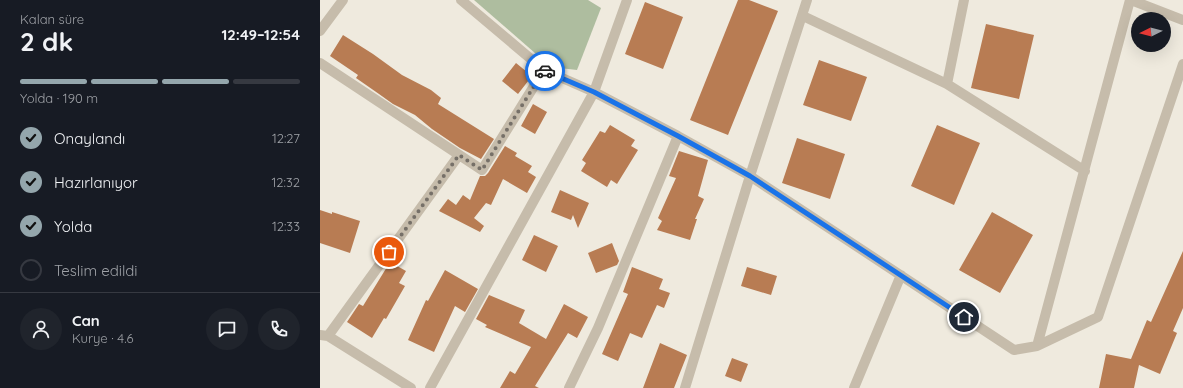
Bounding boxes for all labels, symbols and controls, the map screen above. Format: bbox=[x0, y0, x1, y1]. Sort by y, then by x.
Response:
text: Kalan süre bbox=[20, 11, 84, 27]
north arrow bbox=[1131, 12, 1171, 52]
map controls bbox=[1131, 12, 1171, 52]
text: 2 dk bbox=[20, 25, 73, 58]
text: 12:49–12:54 bbox=[221, 25, 300, 44]
courier bbox=[525, 51, 565, 91]
icon: car bbox=[534, 60, 556, 82]
text: Yolda · 190 m bbox=[20, 90, 98, 106]
icon: check bbox=[20, 127, 42, 149]
text: Onaylandı bbox=[54, 129, 125, 148]
text: 12:27 bbox=[272, 130, 300, 146]
icon: check bbox=[20, 171, 42, 193]
text: Hazırlanıyor bbox=[54, 173, 138, 192]
text: 12:32 bbox=[272, 174, 300, 190]
icon: check bbox=[20, 215, 42, 237]
text: Yolda bbox=[54, 217, 92, 236]
text: 12:33 bbox=[272, 218, 300, 234]
pin bbox=[372, 235, 406, 269]
icon: bag bbox=[378, 241, 400, 263]
text: Teslim edildi bbox=[54, 261, 138, 280]
pin bbox=[947, 300, 981, 334]
icon: home bbox=[953, 306, 975, 328]
button: person bbox=[20, 308, 62, 350]
button: chat bbox=[206, 308, 248, 350]
button: phone bbox=[258, 308, 300, 350]
text: Can bbox=[72, 311, 100, 330]
text: Kurye · 4.6 bbox=[72, 330, 134, 346]

